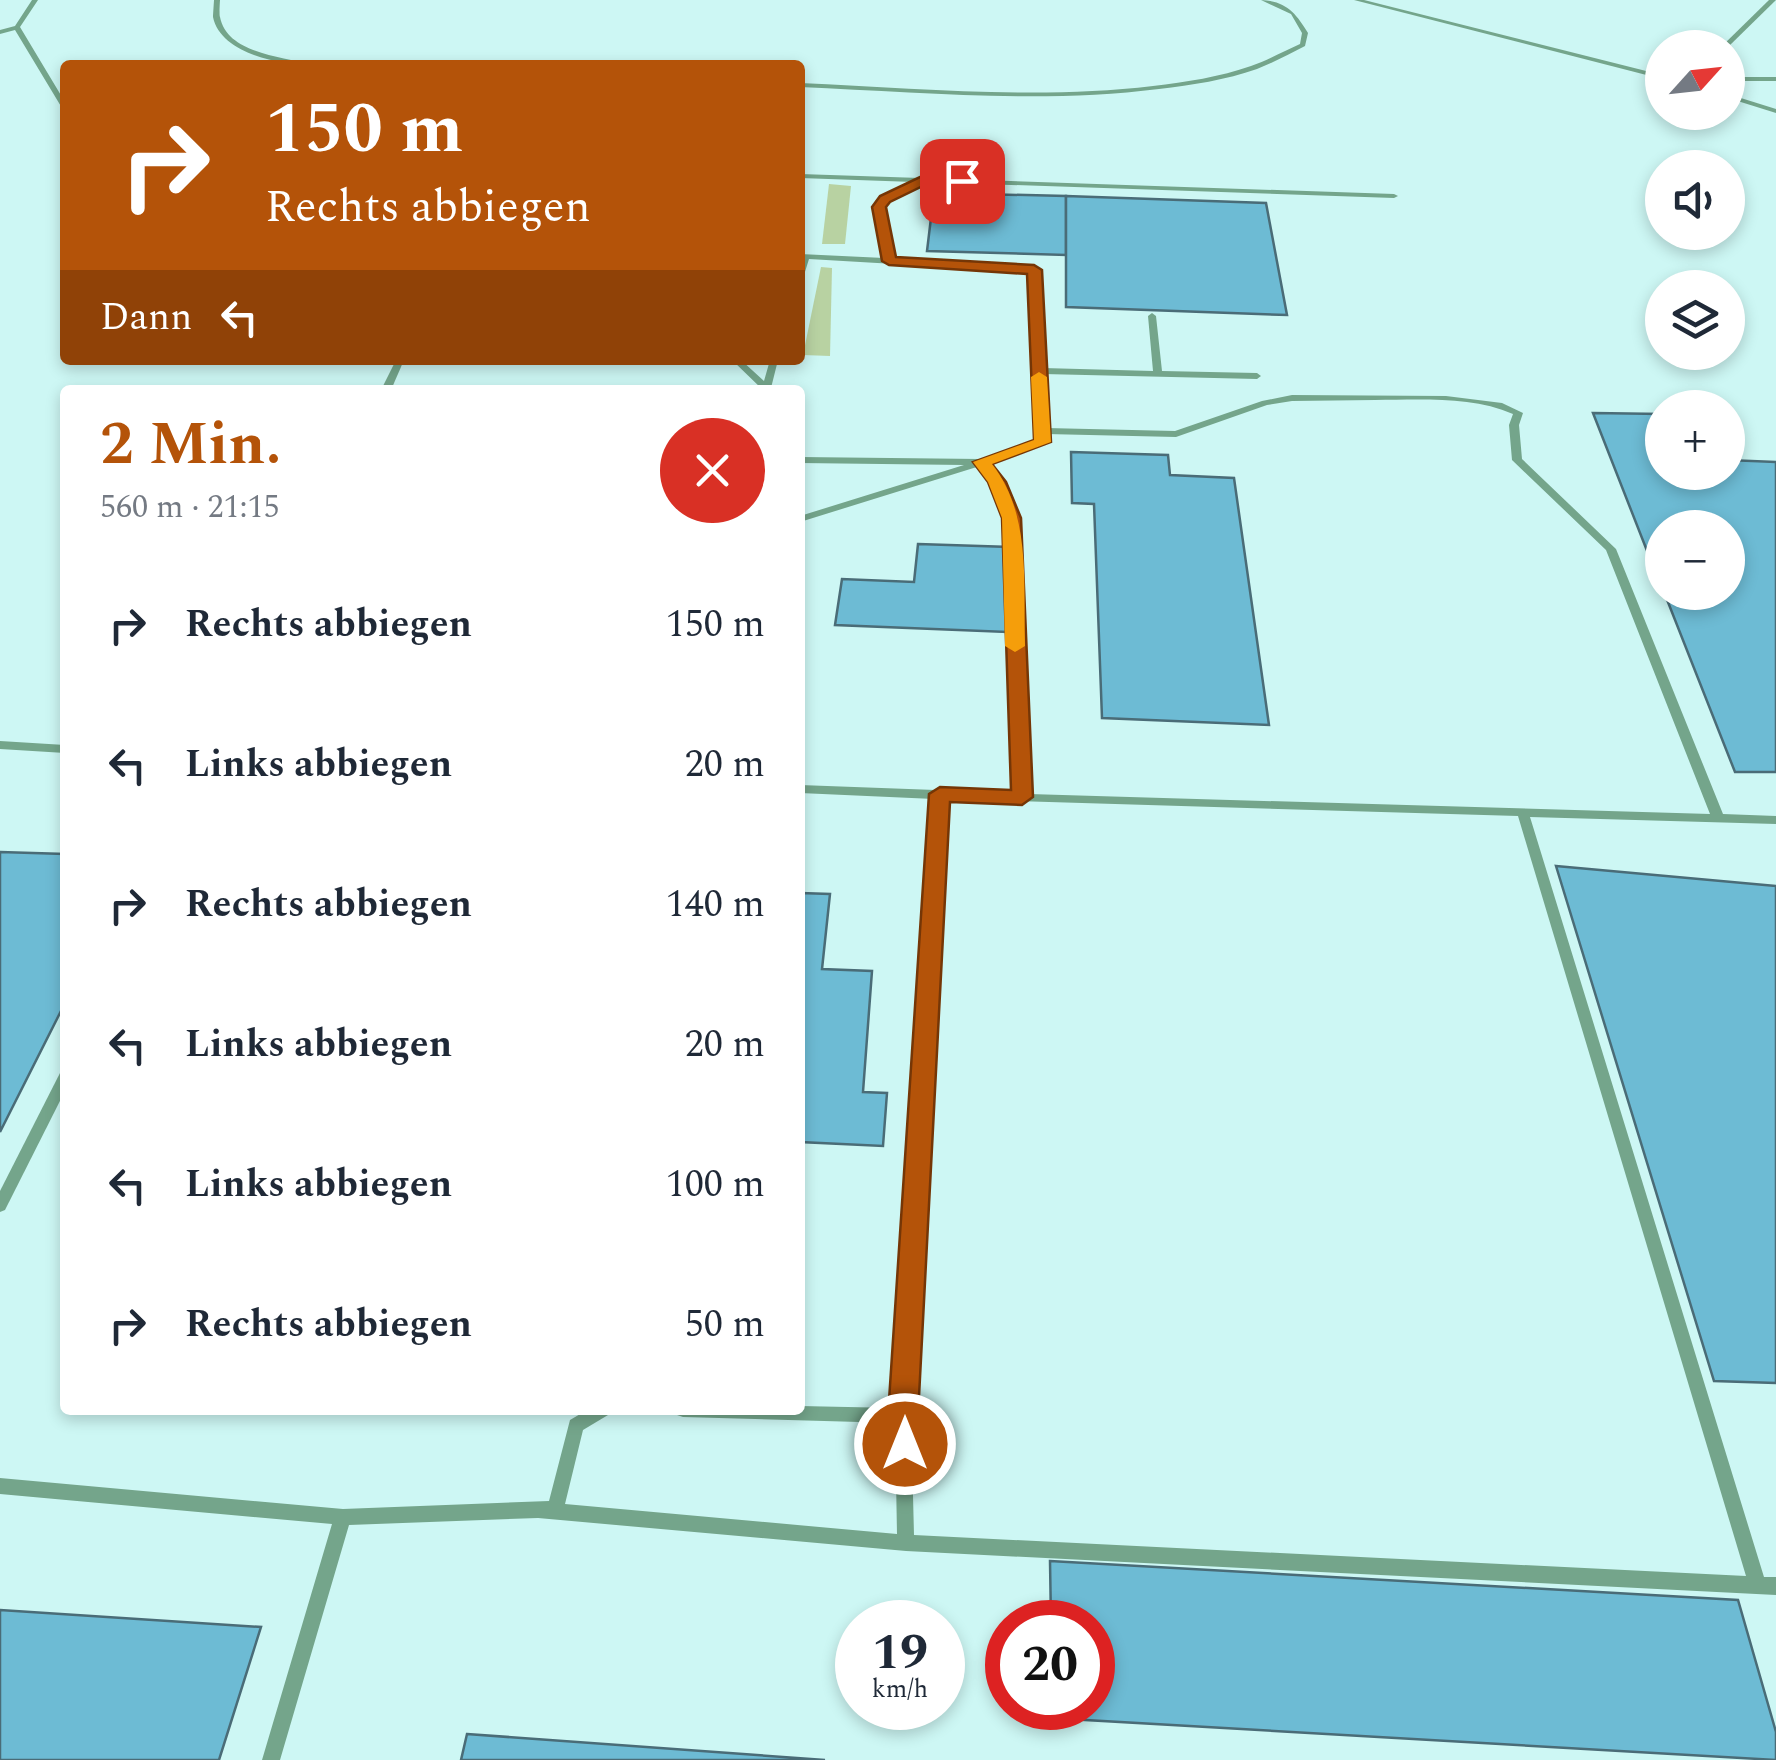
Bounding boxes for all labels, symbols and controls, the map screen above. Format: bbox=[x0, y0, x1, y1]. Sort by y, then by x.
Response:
north arrow bbox=[1645, 30, 1745, 130]
map controls bbox=[1645, 30, 1745, 610]
text: 150 m bbox=[265, 77, 463, 183]
icon: right bbox=[100, 100, 230, 230]
pin bbox=[920, 139, 1005, 224]
button: sound bbox=[1645, 150, 1745, 250]
icon: arrive bbox=[935, 154, 990, 209]
text: Rechts abbiegen bbox=[265, 173, 591, 242]
button: layers bbox=[1645, 270, 1745, 370]
text: Dann bbox=[100, 289, 192, 347]
icon: left bbox=[212, 290, 267, 345]
button: + bbox=[1645, 390, 1745, 490]
text: 2 Min. bbox=[100, 399, 282, 491]
button: close bbox=[660, 418, 765, 523]
text: 560 m · 21:15 bbox=[100, 483, 280, 532]
button: − bbox=[1645, 510, 1745, 610]
text: Rechts abbiegen bbox=[185, 596, 472, 654]
text: 150 m bbox=[666, 596, 765, 654]
icon: right bbox=[100, 598, 155, 653]
text: Links abbiegen bbox=[185, 736, 452, 794]
text: 20 m bbox=[685, 736, 765, 794]
icon: left bbox=[100, 738, 155, 793]
text: Rechts abbiegen bbox=[185, 876, 472, 934]
text: 140 m bbox=[666, 876, 765, 934]
icon: right bbox=[100, 878, 155, 933]
text: Links abbiegen bbox=[185, 1016, 452, 1074]
text: 20 m bbox=[685, 1016, 765, 1074]
icon: left bbox=[100, 1018, 155, 1073]
text: Links abbiegen bbox=[185, 1156, 452, 1214]
text: 100 m bbox=[666, 1156, 765, 1214]
icon: left bbox=[100, 1158, 155, 1213]
text: Rechts abbiegen bbox=[185, 1296, 472, 1354]
text: 50 m bbox=[685, 1296, 765, 1354]
icon: right bbox=[100, 1298, 155, 1353]
position arrow bbox=[853, 1392, 957, 1496]
speed limit sign: 20 bbox=[985, 1600, 1115, 1730]
text: 19 bbox=[872, 1615, 928, 1691]
text: km/h bbox=[872, 1671, 928, 1709]

